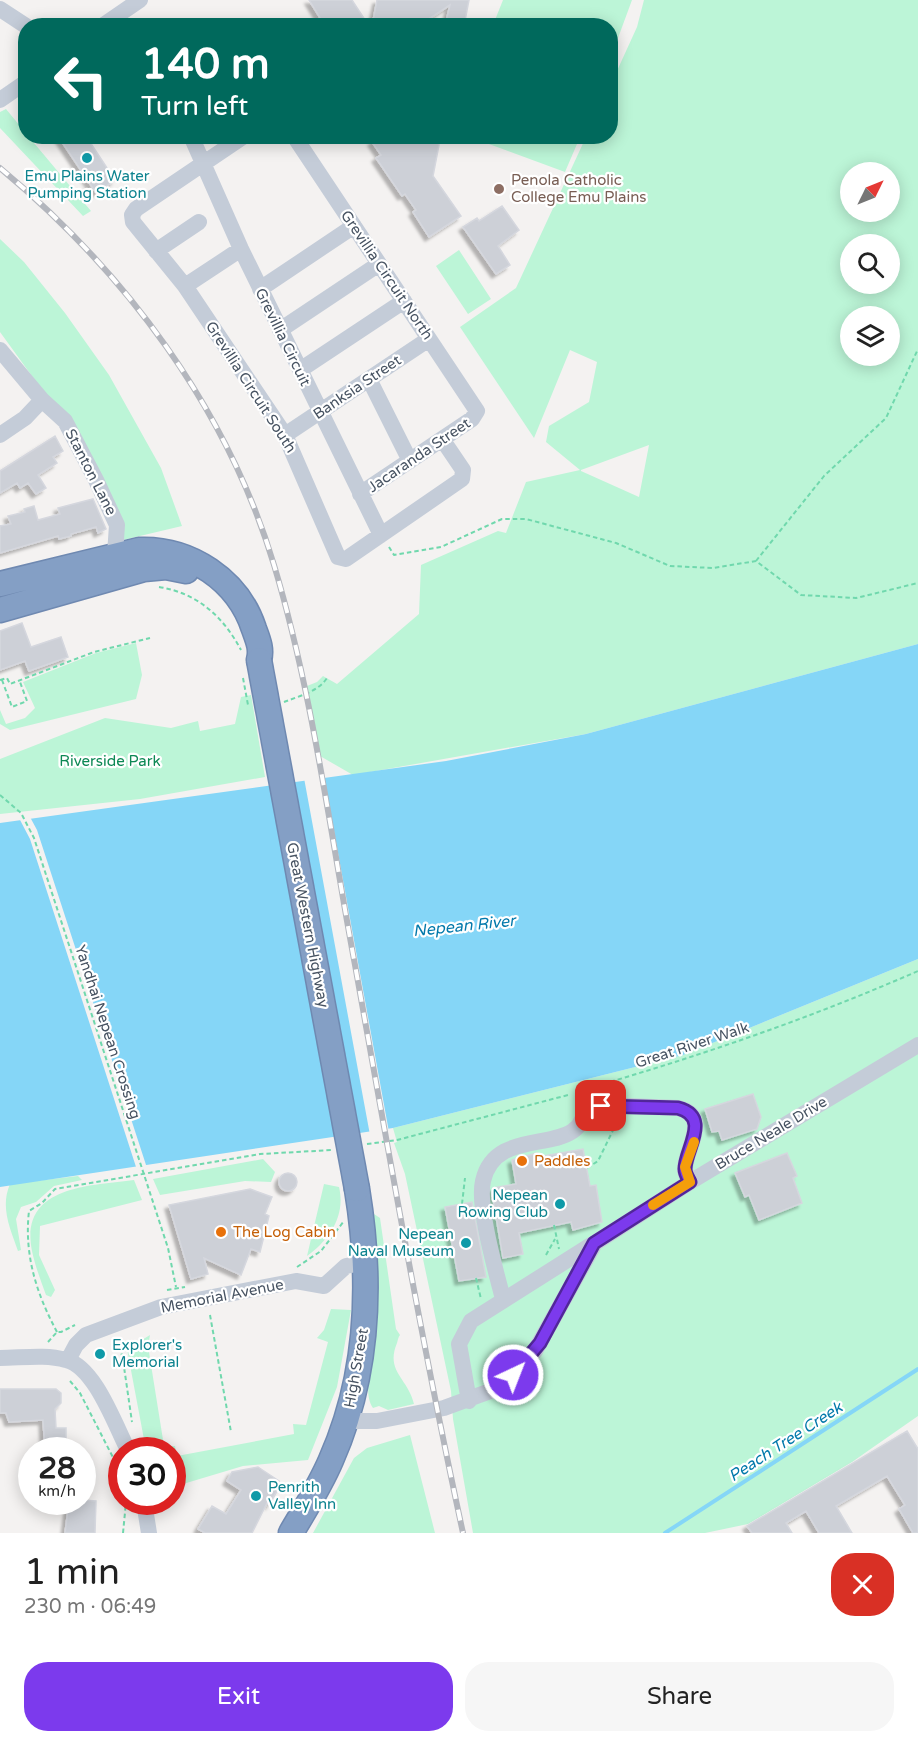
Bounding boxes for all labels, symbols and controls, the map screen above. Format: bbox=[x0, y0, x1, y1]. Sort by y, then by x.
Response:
text: 140 m bbox=[141, 39, 270, 90]
icon: left bbox=[42, 42, 120, 120]
text: Turn left bbox=[141, 90, 248, 123]
marker: Emu Plains Water Pumping Station bbox=[80, 151, 94, 165]
north arrow bbox=[840, 162, 900, 222]
map controls bbox=[840, 162, 900, 366]
place label: Emu Plains Water Pumping Station bbox=[24, 167, 150, 202]
place label: Penola Catholic College Emu Plains bbox=[511, 171, 647, 206]
marker: Penola Catholic College Emu Plains bbox=[492, 182, 506, 196]
street label: Grevillia Circuit North bbox=[337, 207, 437, 343]
button: search bbox=[840, 234, 900, 294]
street label: Grevillia Circuit bbox=[252, 285, 315, 389]
button: layers bbox=[840, 306, 900, 366]
street label: Grevillia Circuit South bbox=[202, 318, 300, 456]
street label: Banksia Street bbox=[310, 351, 405, 423]
street label: Jacaranda Street bbox=[364, 414, 474, 496]
street label: Stanton Lane bbox=[62, 426, 120, 518]
park label: Riverside Park bbox=[59, 752, 161, 770]
street label: Great Western Highway bbox=[283, 841, 333, 1009]
water label: Nepean River bbox=[412, 910, 518, 941]
street label: Yandhai Nepean Crossing bbox=[71, 943, 145, 1121]
street label: Great River Walk bbox=[633, 1018, 751, 1072]
pin bbox=[575, 1080, 626, 1131]
icon: arrive bbox=[584, 1089, 617, 1122]
street label: Bruce Neale Drive bbox=[712, 1092, 830, 1174]
place label: Paddles bbox=[534, 1152, 590, 1170]
marker: Paddles bbox=[515, 1154, 529, 1168]
place label: Nepean Rowing Club bbox=[457, 1186, 548, 1221]
marker: Nepean Rowing Club bbox=[553, 1197, 567, 1211]
place label: The Log Cabin bbox=[233, 1223, 336, 1241]
marker: The Log Cabin bbox=[214, 1225, 228, 1239]
place label: Nepean Naval Museum bbox=[348, 1225, 454, 1260]
marker: Nepean Naval Museum bbox=[459, 1236, 473, 1250]
street label: Memorial Avenue bbox=[159, 1275, 285, 1317]
street label: High Street bbox=[340, 1327, 372, 1409]
place label: Explorer's Memorial bbox=[112, 1336, 182, 1371]
position arrow bbox=[481, 1343, 545, 1407]
marker: Explorer's Memorial bbox=[93, 1347, 107, 1361]
water label: Peach Tree Creek bbox=[725, 1397, 847, 1486]
speed limit sign: 30 bbox=[108, 1437, 186, 1515]
text: 28 bbox=[38, 1450, 76, 1487]
place label: Penrith Valley Inn bbox=[268, 1478, 336, 1513]
text: km/h bbox=[38, 1482, 76, 1500]
marker: Penrith Valley Inn bbox=[249, 1489, 263, 1503]
text: 1 min bbox=[24, 1551, 120, 1594]
button: close bbox=[831, 1553, 894, 1616]
text: 230 m · 06:49 bbox=[24, 1595, 156, 1619]
button: Exit bbox=[24, 1662, 453, 1731]
button: Share bbox=[465, 1662, 894, 1731]

